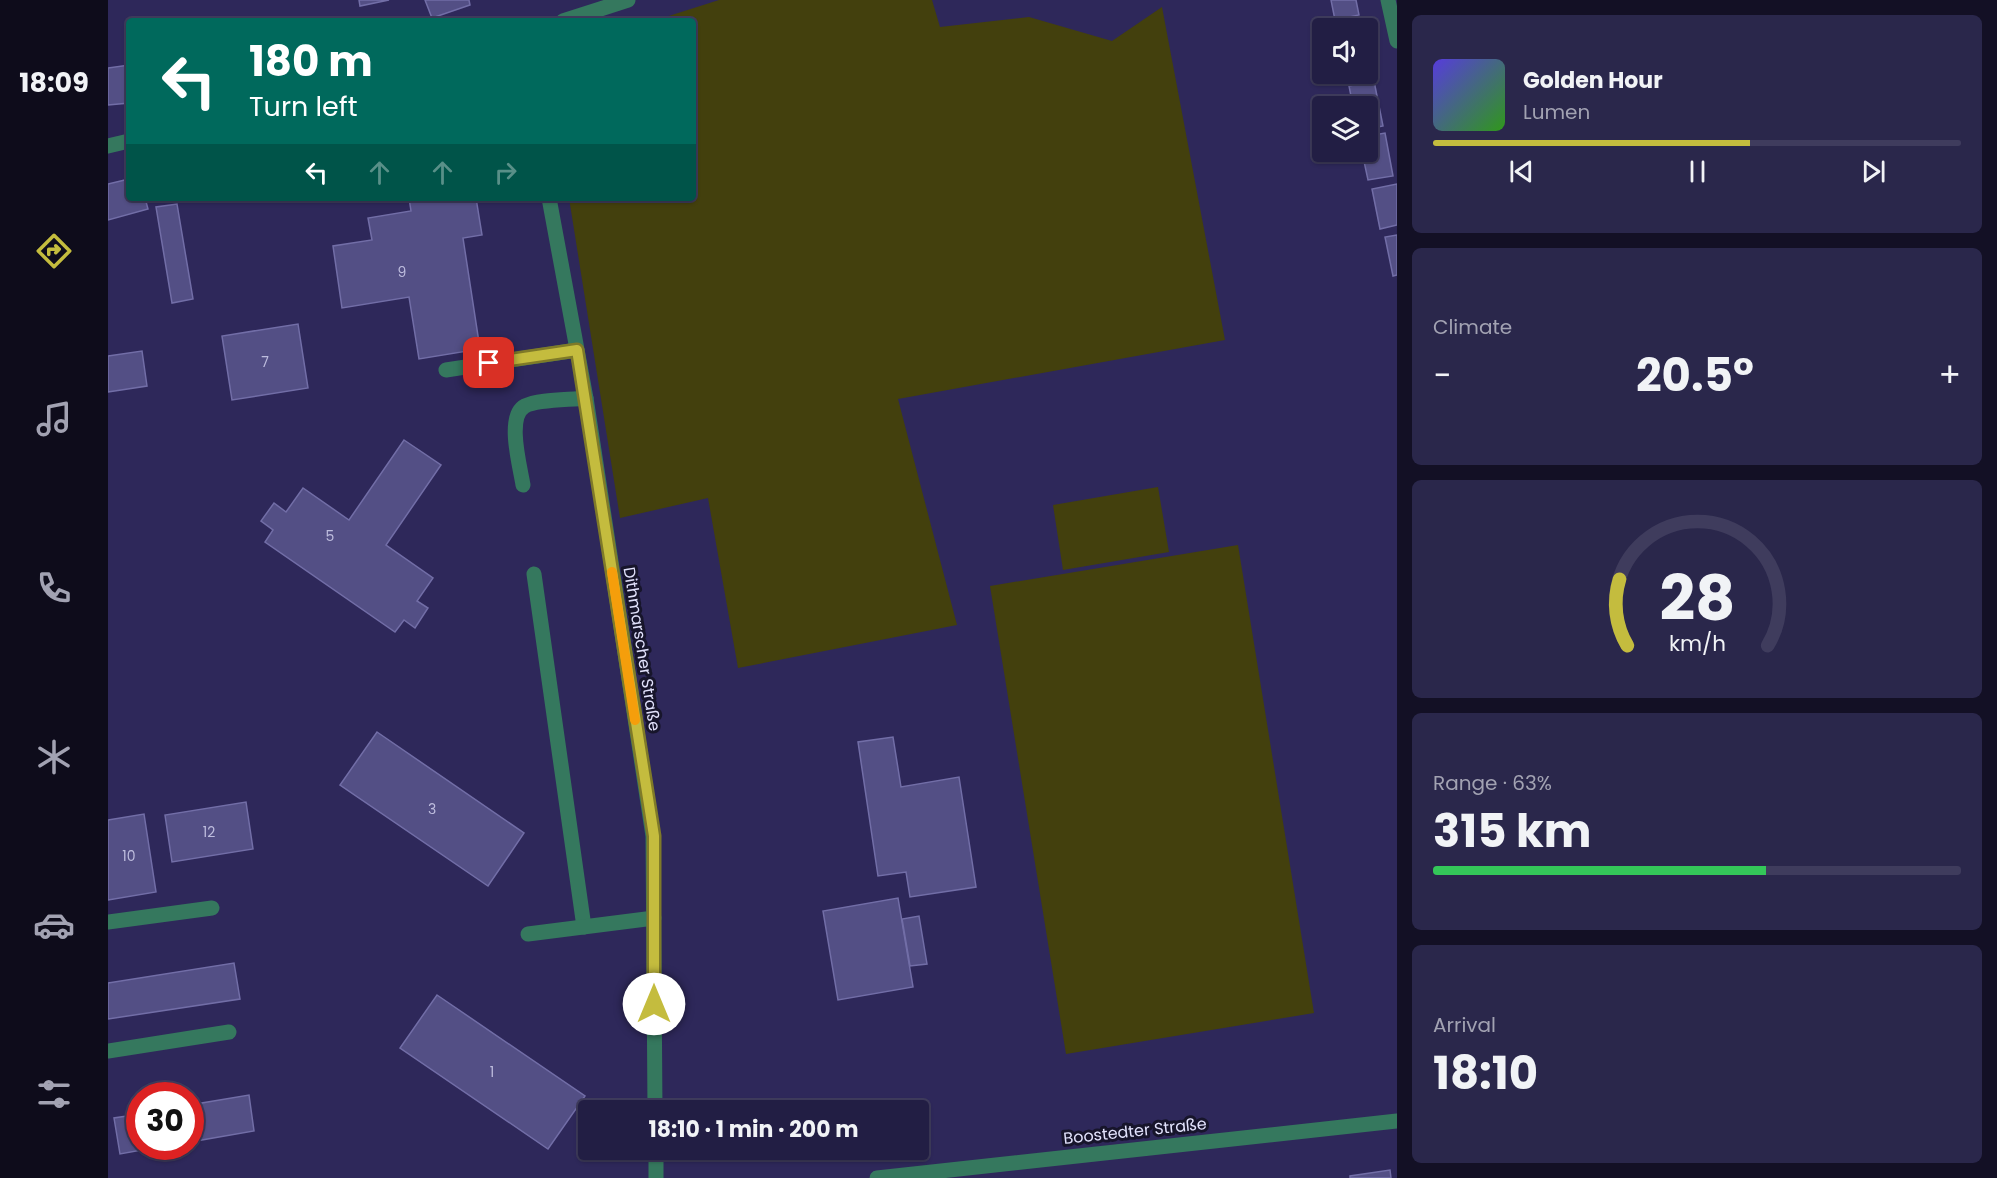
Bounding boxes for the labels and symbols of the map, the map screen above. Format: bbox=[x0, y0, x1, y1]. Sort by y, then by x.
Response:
house number: 9 bbox=[398, 262, 406, 282]
pin bbox=[463, 337, 514, 388]
house number: 7 bbox=[261, 352, 269, 372]
house number: 5 bbox=[326, 526, 334, 546]
street label: Dithmarscher Straße bbox=[618, 565, 666, 733]
house number: 3 bbox=[428, 799, 436, 819]
house number: 12 bbox=[203, 822, 215, 842]
house number: 10 bbox=[122, 846, 136, 866]
position arrow bbox=[622, 972, 686, 1036]
house number: 1 bbox=[490, 1062, 494, 1082]
speed limit sign: 30 bbox=[126, 1082, 204, 1160]
street label: Boostedter Straße bbox=[1062, 1112, 1208, 1150]

